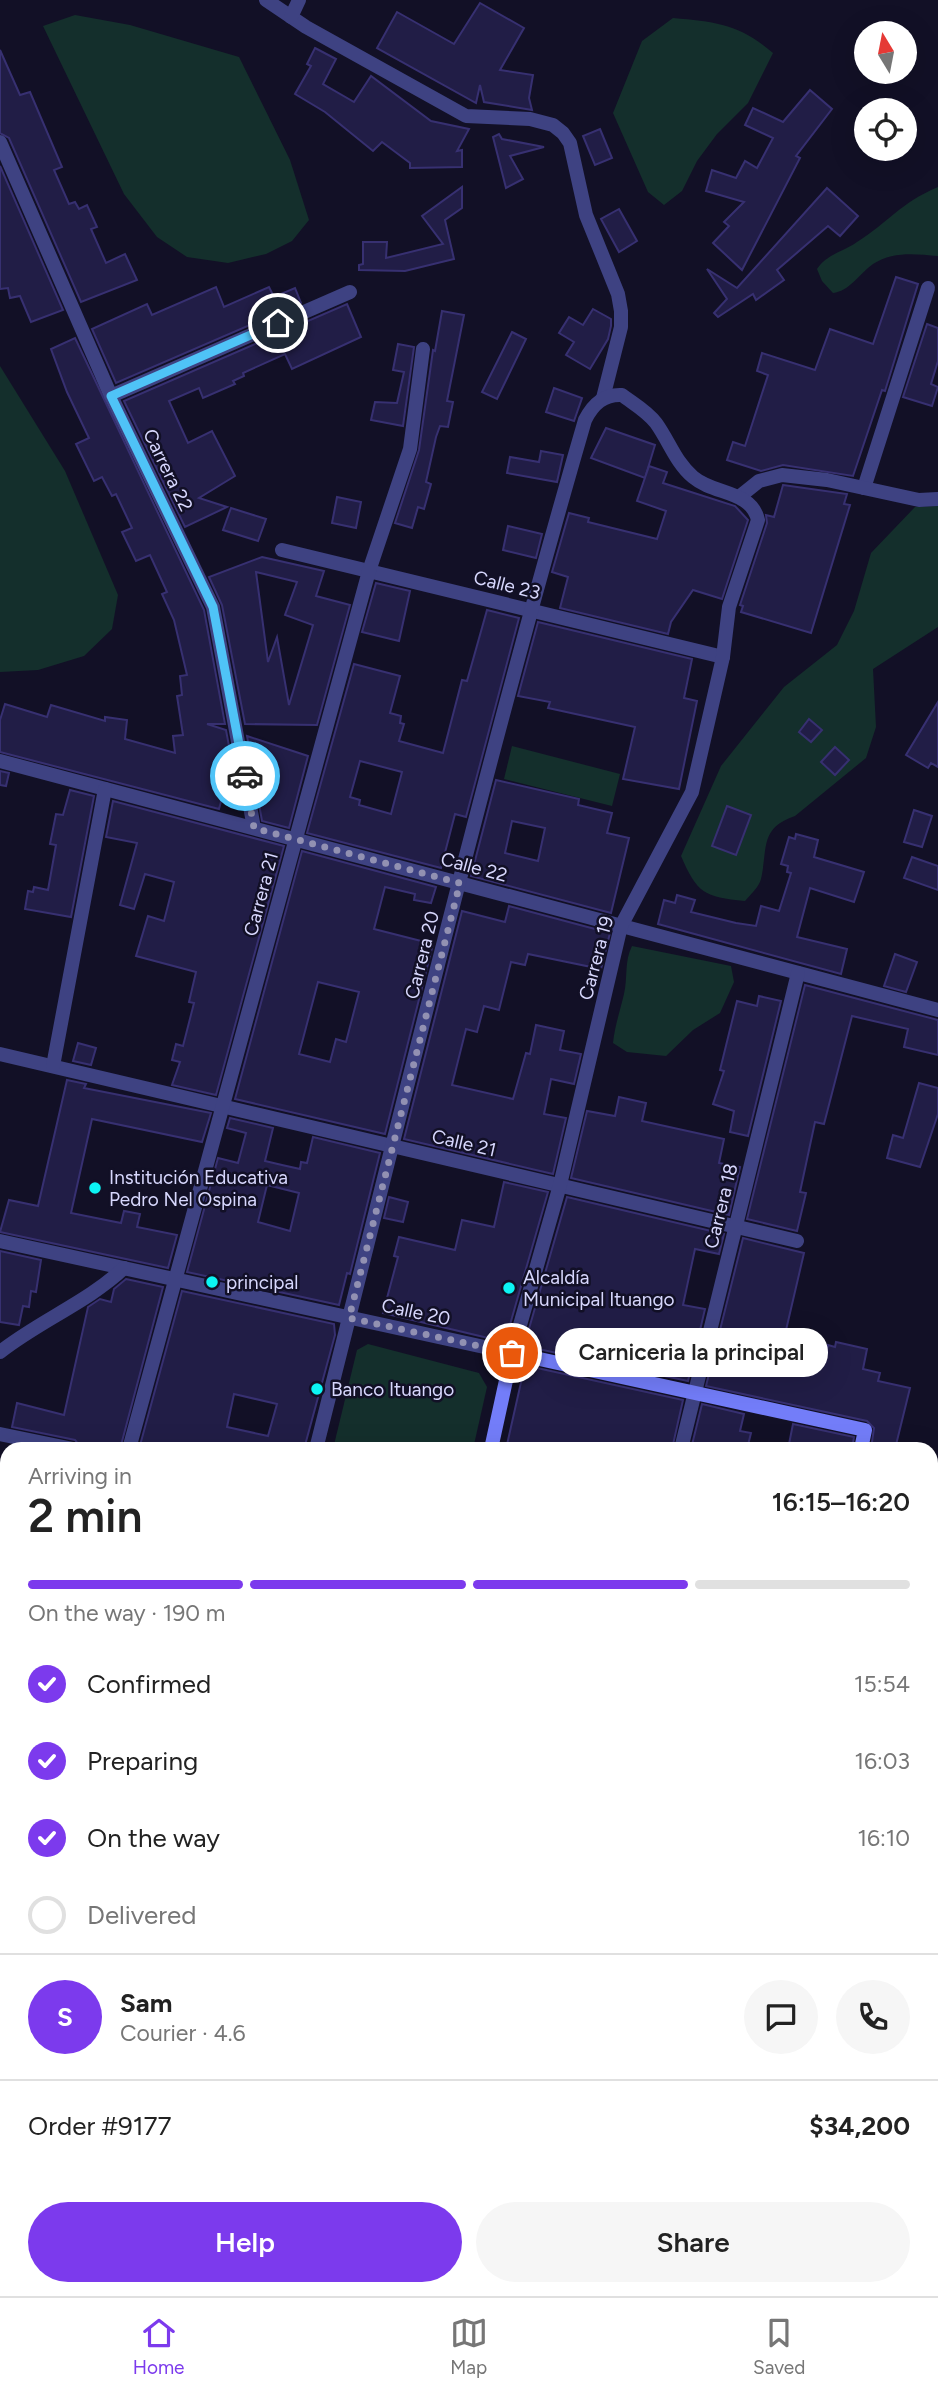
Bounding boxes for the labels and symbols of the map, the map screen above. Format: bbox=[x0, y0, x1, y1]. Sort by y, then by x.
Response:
north arrow bbox=[854, 21, 917, 84]
pin bbox=[248, 293, 308, 353]
street label: Carrera 22 bbox=[138, 425, 198, 515]
street label: Calle 23 bbox=[471, 566, 543, 604]
courier bbox=[210, 741, 280, 811]
street label: Calle 22 bbox=[438, 847, 510, 887]
street label: Carrera 21 bbox=[239, 850, 283, 938]
street label: Carrera 20 bbox=[400, 908, 444, 1002]
street label: Carrera 19 bbox=[574, 913, 618, 1003]
street label: Calle 21 bbox=[430, 1124, 498, 1162]
street label: Carrera 18 bbox=[699, 1161, 743, 1251]
place label: Institución Educativa Pedro Nel Ospina bbox=[109, 1166, 288, 1211]
marker: Institución Educativa Pedro Nel Ospina bbox=[87, 1180, 103, 1196]
place label: Alcaldía Municipal Ituango bbox=[523, 1266, 675, 1311]
place label: principal bbox=[226, 1271, 298, 1294]
marker: principal bbox=[204, 1274, 220, 1290]
marker: Alcaldía Municipal Ituango bbox=[501, 1280, 517, 1296]
street label: Calle 20 bbox=[380, 1294, 452, 1330]
pin bbox=[482, 1323, 542, 1383]
callout: Carniceria la principal bbox=[554, 1328, 827, 1378]
place label: Banco Ituango bbox=[331, 1378, 454, 1401]
marker: Banco Ituango bbox=[309, 1381, 325, 1397]

